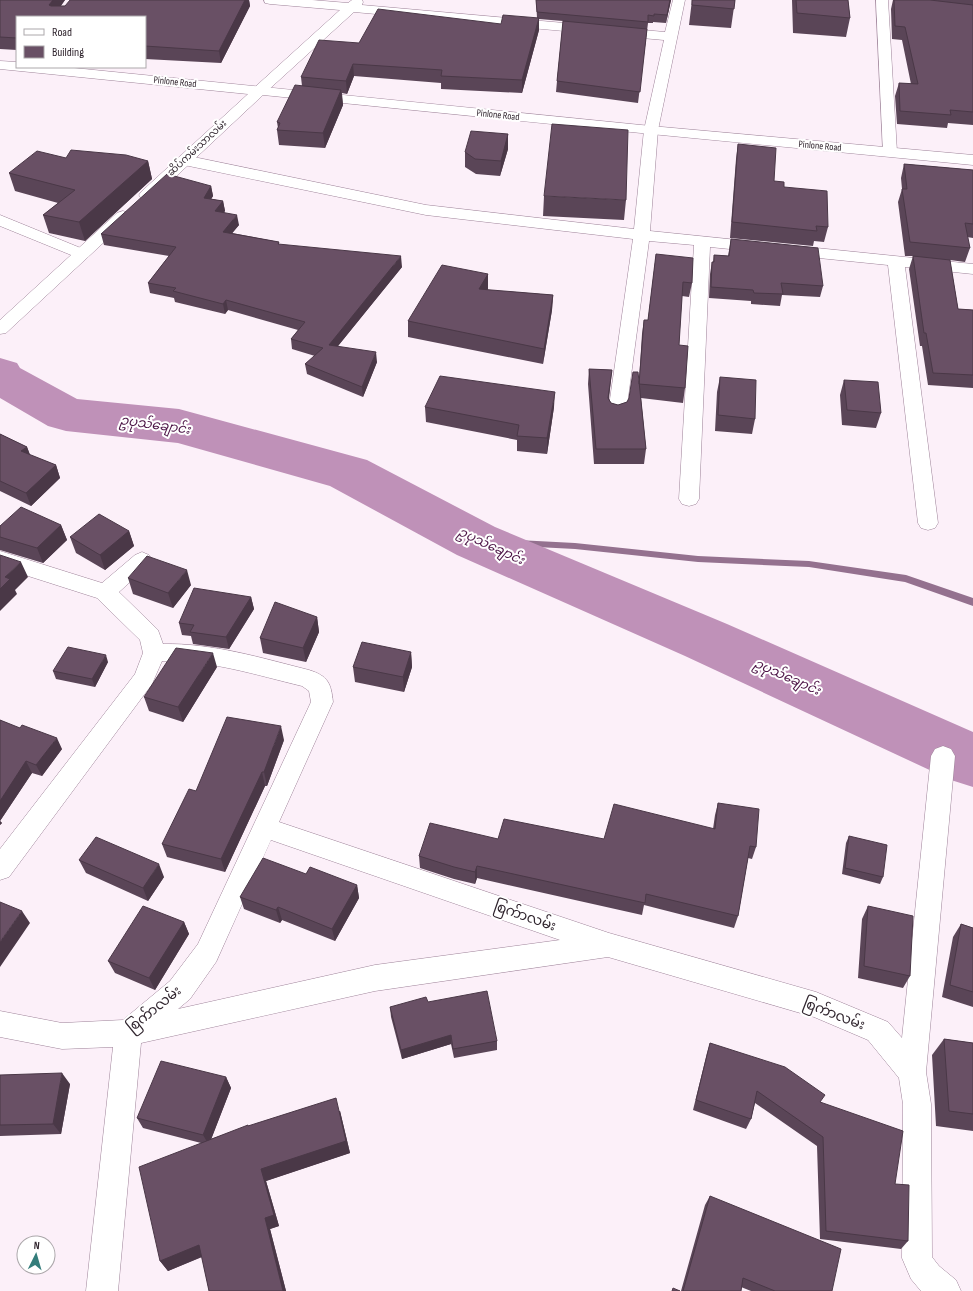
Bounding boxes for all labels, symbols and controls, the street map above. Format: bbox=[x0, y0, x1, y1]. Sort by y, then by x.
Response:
legend bbox=[16, 16, 146, 68]
text: Road bbox=[52, 25, 72, 40]
text: Building bbox=[52, 45, 84, 60]
street label: Pinlone Road bbox=[153, 74, 197, 90]
street label: Pinlone Road bbox=[476, 107, 520, 123]
street label: ဆိပ်ကမ်းသာလမ်း bbox=[163, 116, 229, 179]
street label: Pinlone Road bbox=[798, 138, 842, 154]
water label: ဥပုသ်ချောင်း bbox=[118, 410, 193, 441]
water label: ဥပုသ်ချောင်း bbox=[454, 522, 529, 572]
water label: ဥပုသ်ချောင်း bbox=[750, 653, 825, 702]
street label: စြက်ာလမ်း bbox=[491, 896, 559, 937]
street label: စြက်ာလမ်း bbox=[122, 980, 186, 1038]
street label: စြက်ာလမ်း bbox=[800, 993, 868, 1036]
north arrow bbox=[16, 1235, 56, 1275]
text: N bbox=[33, 1239, 40, 1252]

